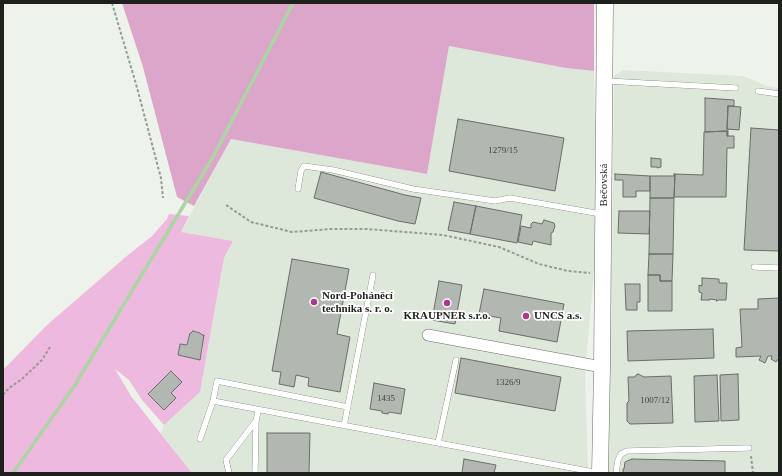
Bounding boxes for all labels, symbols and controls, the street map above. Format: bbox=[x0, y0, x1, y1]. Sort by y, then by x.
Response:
house number: 1279/15 bbox=[488, 146, 518, 156]
street label: Bečovská bbox=[597, 164, 611, 206]
place label: Nord-Poháněcí technika s. r. o. bbox=[322, 289, 393, 315]
marker: Nord-Poháněcí technika s. r. o. bbox=[309, 297, 319, 307]
marker: KRAUPNER s.r.o. bbox=[442, 298, 452, 308]
place label: KRAUPNER s.r.o. bbox=[404, 309, 490, 323]
place label: UNCS a.s. bbox=[534, 309, 582, 323]
marker: UNCS a.s. bbox=[521, 311, 531, 321]
house number: 1326/9 bbox=[495, 378, 521, 388]
house number: 1435 bbox=[377, 394, 395, 404]
house number: 1007/12 bbox=[640, 396, 670, 406]

